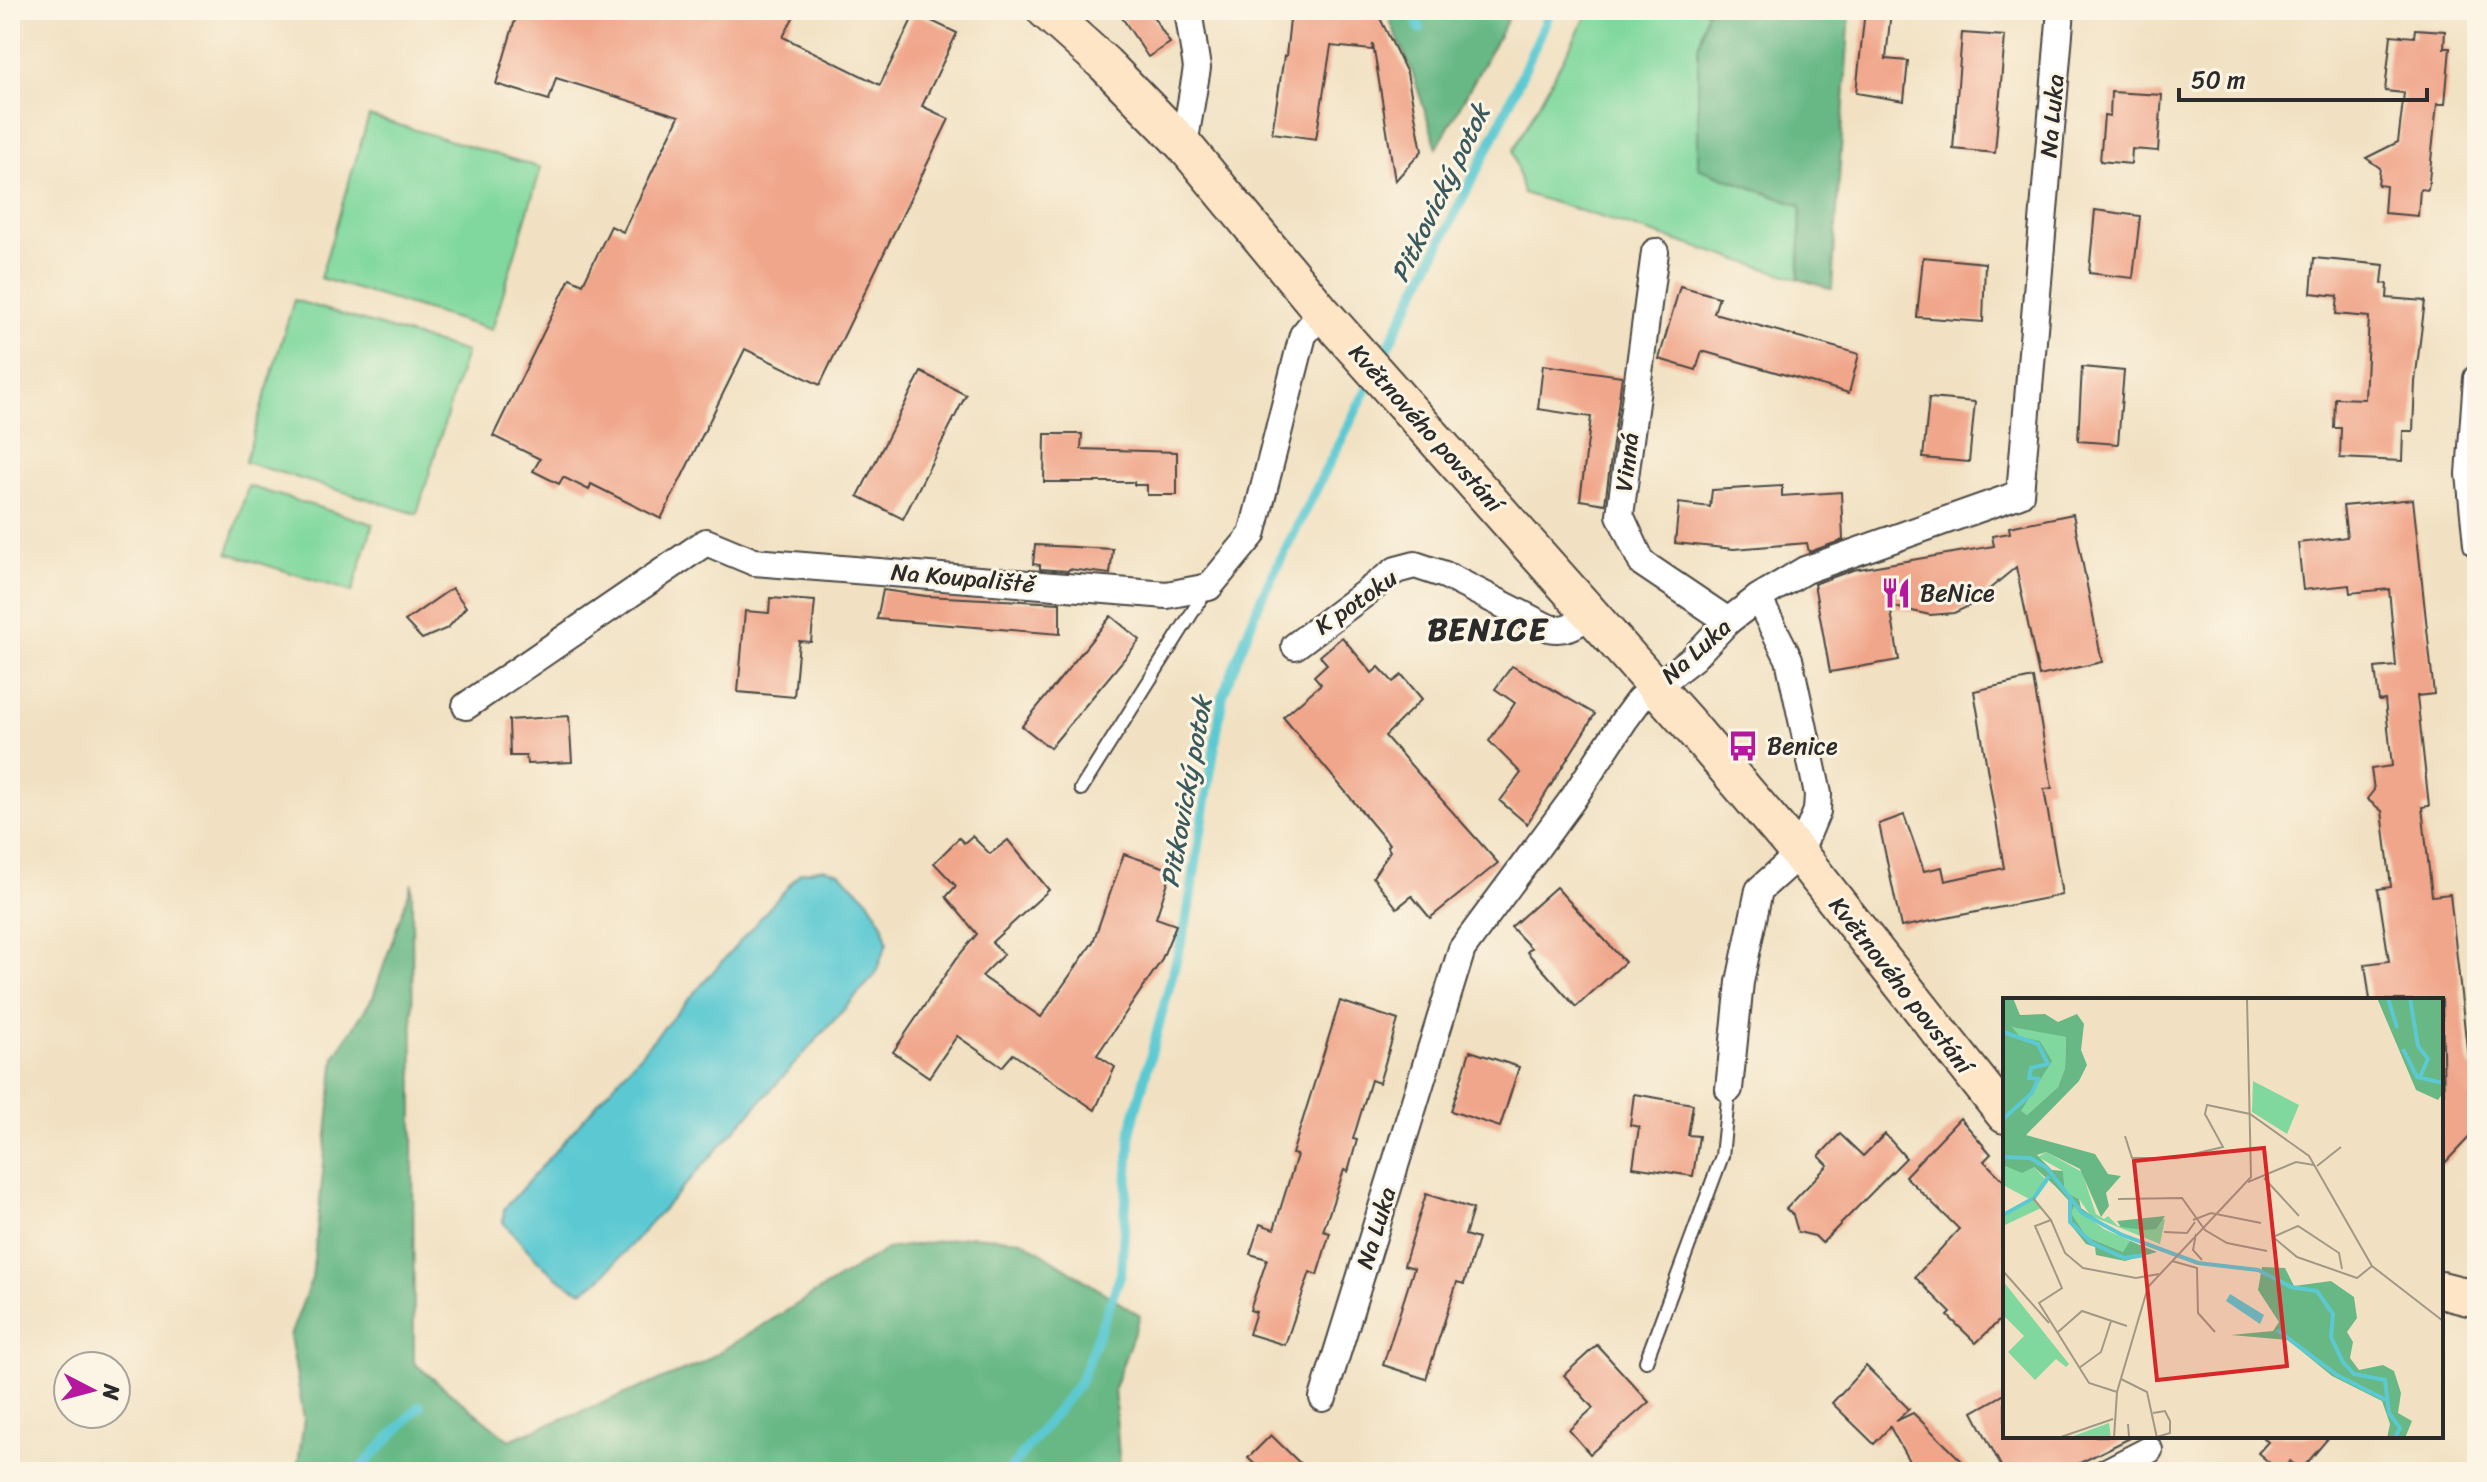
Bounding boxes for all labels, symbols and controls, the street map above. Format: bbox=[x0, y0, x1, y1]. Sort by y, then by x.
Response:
scale bar bbox=[2179, 52, 2427, 102]
text: 50 m bbox=[2191, 59, 2246, 101]
street label: Na Luka bbox=[2027, 72, 2077, 160]
water label: Pitkovický potok bbox=[1377, 93, 1504, 290]
street label: Květnového povstání bbox=[1338, 334, 1516, 525]
street label: Vinná bbox=[1603, 430, 1651, 494]
street label: Na Koupaliště bbox=[889, 551, 1038, 605]
street label: K potoku bbox=[1305, 558, 1407, 646]
place label: BeNice bbox=[1920, 572, 1995, 614]
restaurant icon: BeNice bbox=[1879, 576, 1913, 610]
district label: BENICE bbox=[1428, 601, 1549, 658]
street label: Na Luka bbox=[1651, 607, 1741, 695]
water label: Pitkovický potok bbox=[1147, 690, 1226, 891]
place label: Benice bbox=[1767, 725, 1838, 767]
bus stop icon: Benice bbox=[1726, 729, 1760, 763]
street label: Květnového povstání bbox=[1818, 887, 1986, 1086]
inset map bbox=[2003, 998, 2443, 1438]
street label: Na Luka bbox=[1344, 1182, 1408, 1274]
north arrow bbox=[52, 1350, 132, 1430]
text: N bbox=[91, 1381, 132, 1402]

